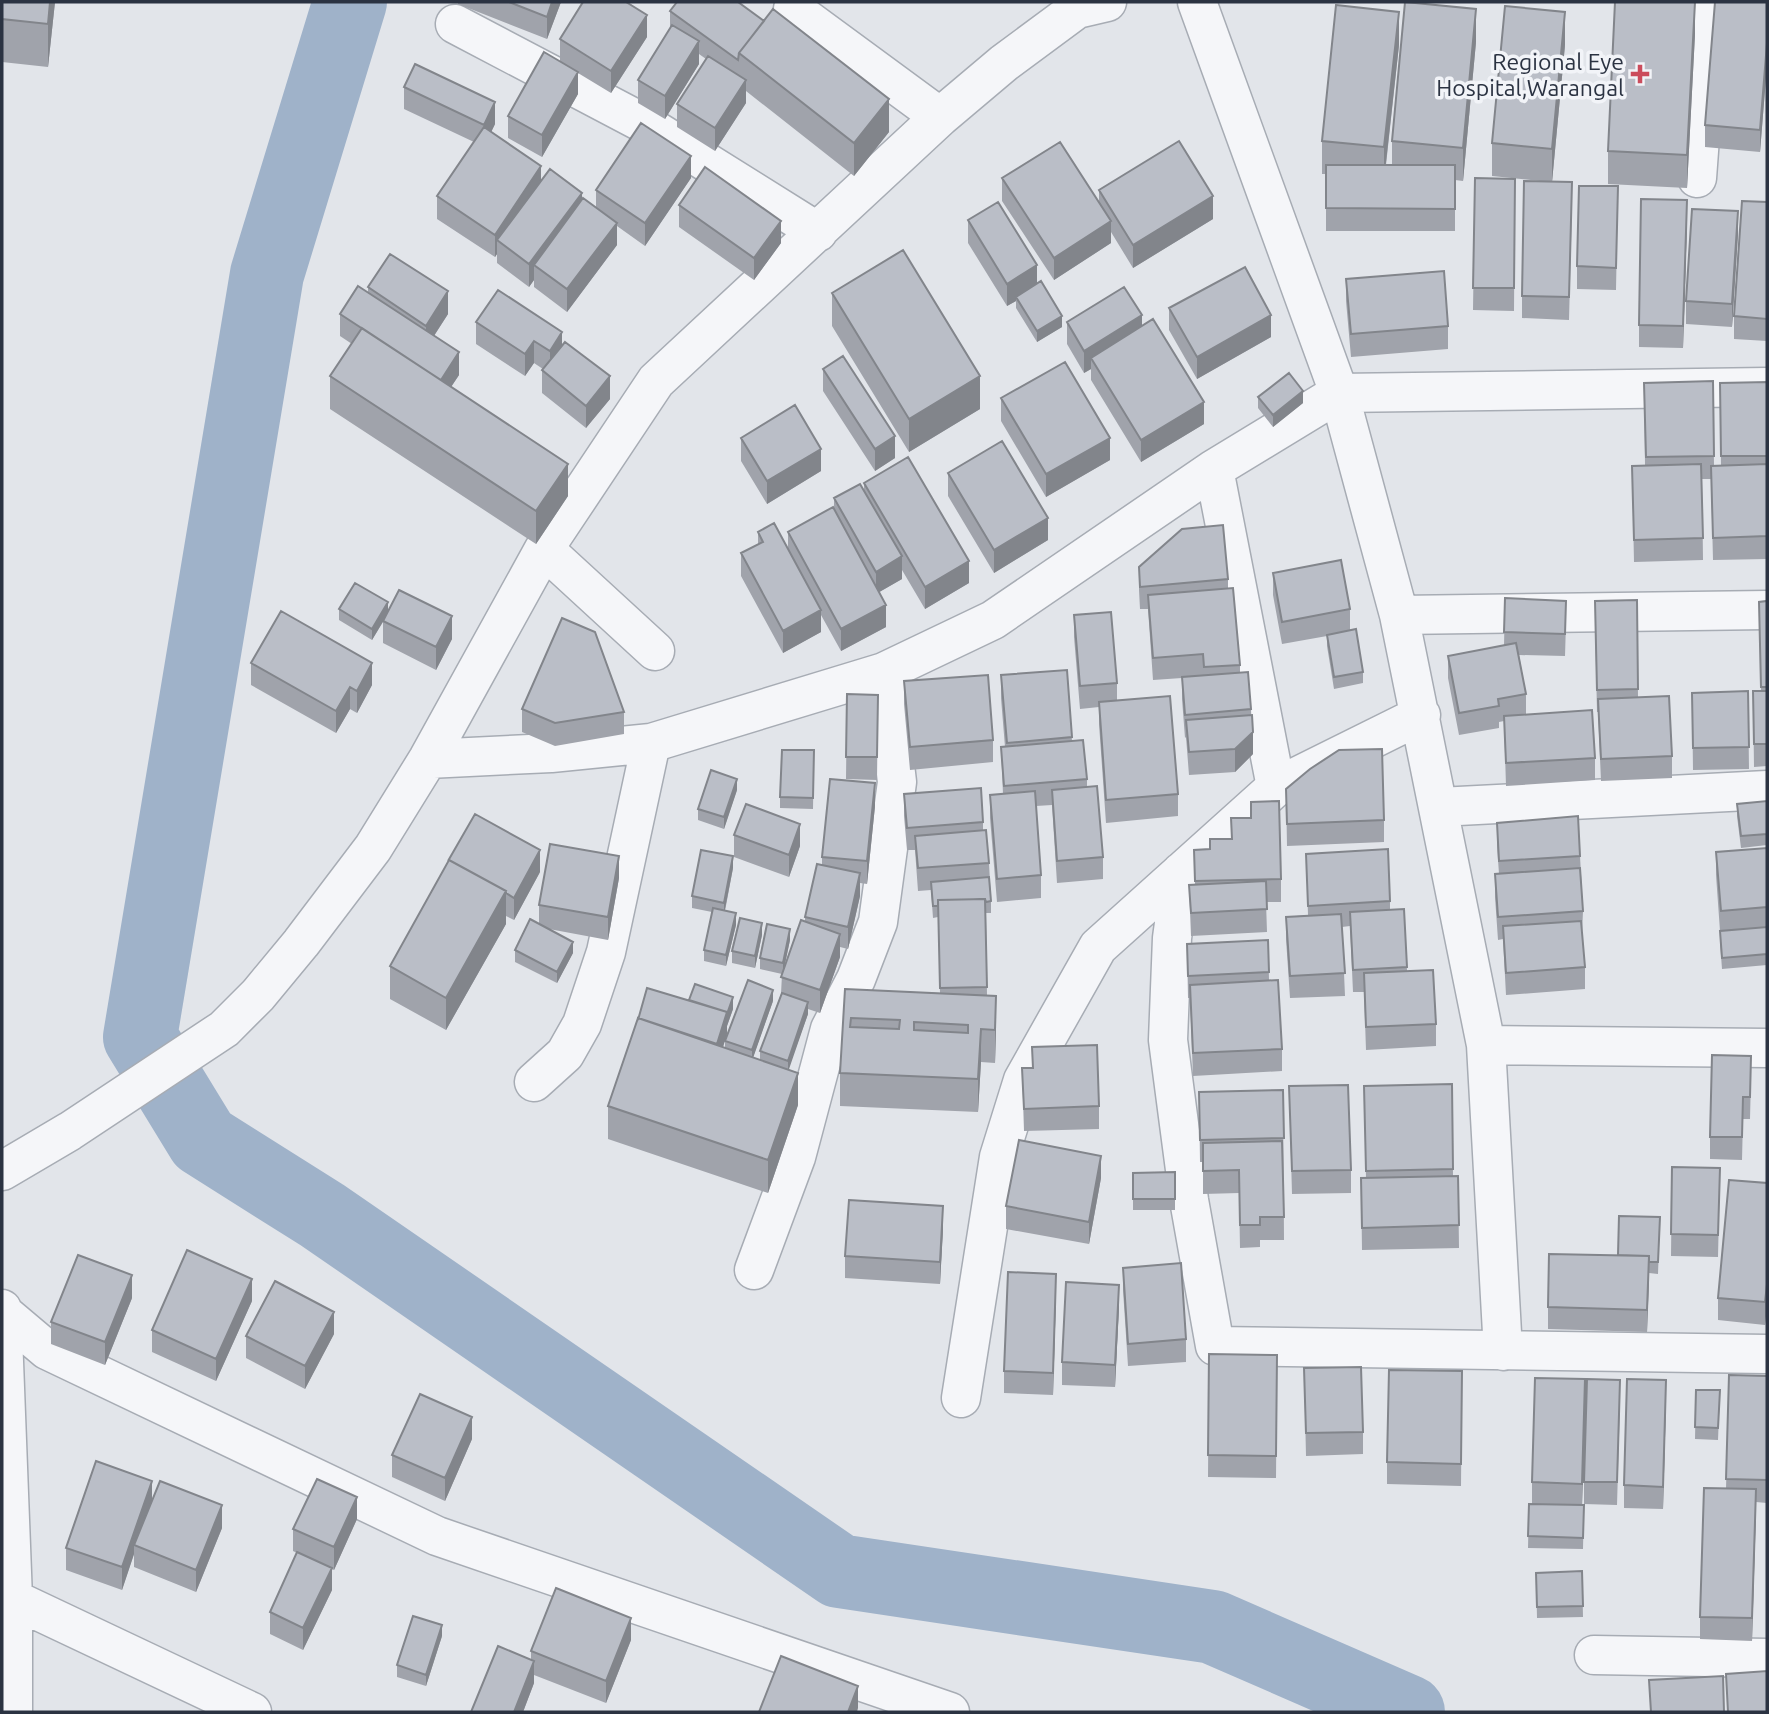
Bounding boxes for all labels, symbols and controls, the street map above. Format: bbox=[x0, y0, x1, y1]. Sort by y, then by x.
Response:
place label: Regional Eye Hospital,Warangal bbox=[1436, 49, 1624, 100]
marker: Regional Eye Hospital,Warangal bbox=[1630, 64, 1650, 84]

